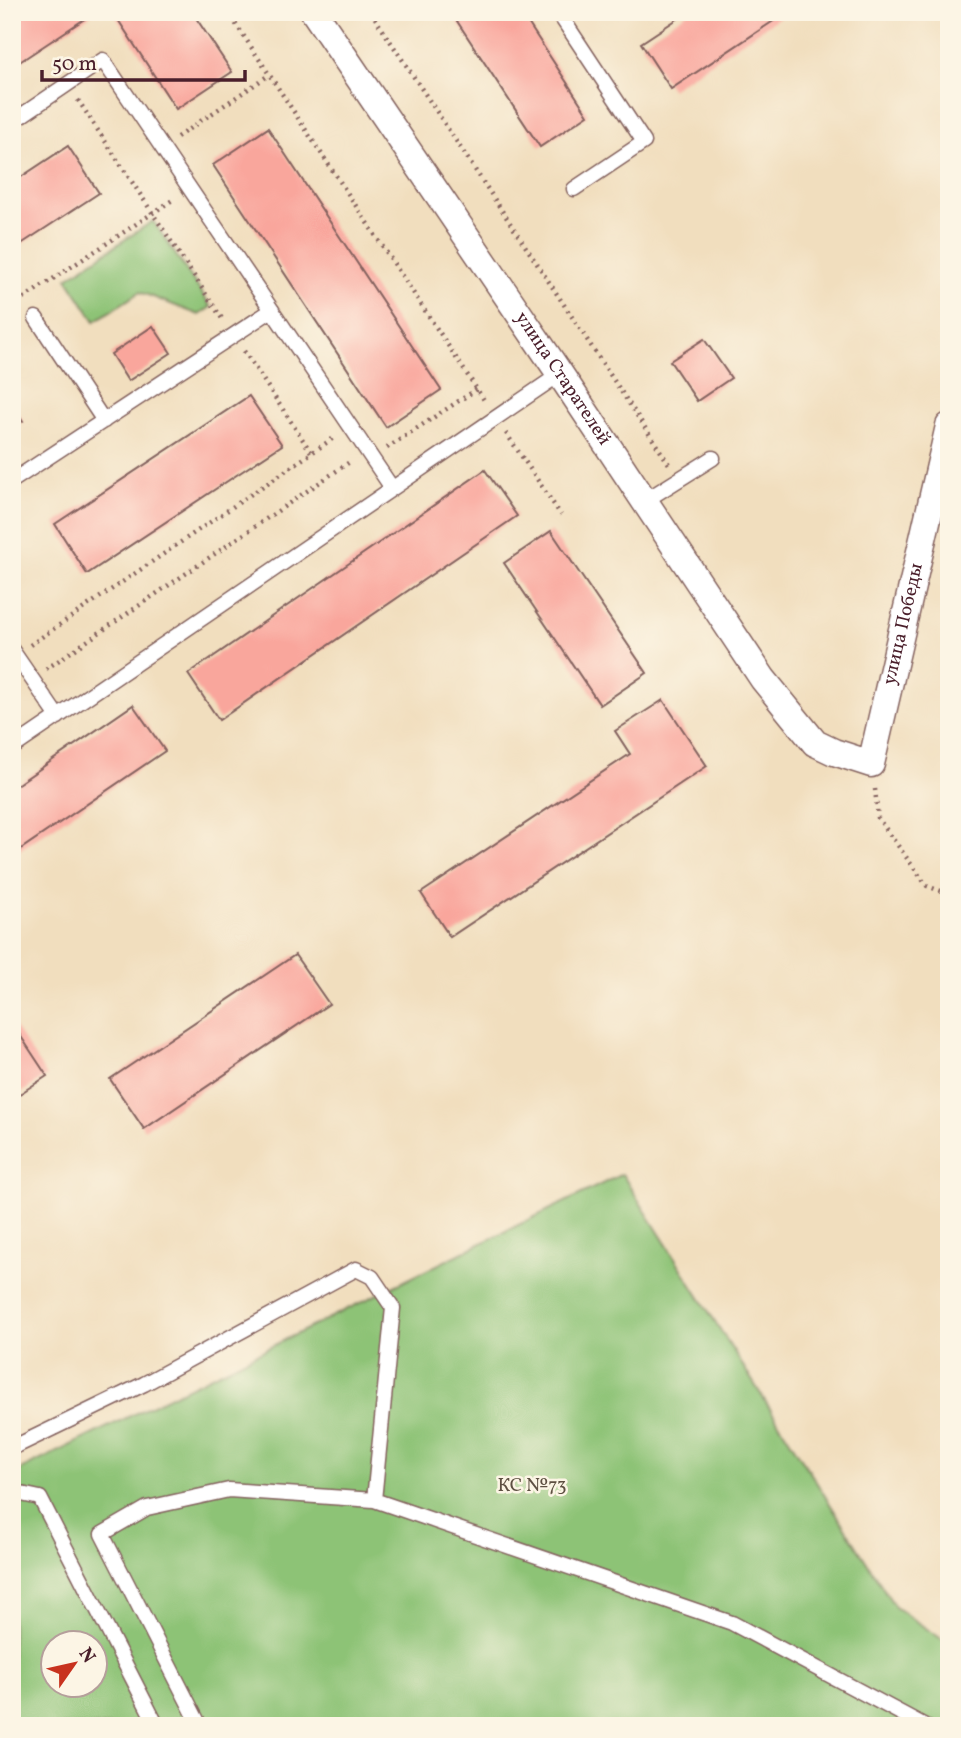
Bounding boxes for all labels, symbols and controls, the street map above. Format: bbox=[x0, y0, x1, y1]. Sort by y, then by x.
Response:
scale bar bbox=[42, 38, 245, 82]
text: 50 m bbox=[52, 50, 97, 79]
street label: улица Старателей bbox=[508, 307, 617, 451]
street label: улица Победы bbox=[877, 561, 930, 688]
park label: КС №73 bbox=[497, 1473, 567, 1499]
north arrow bbox=[38, 1630, 108, 1700]
text: N bbox=[72, 1643, 101, 1669]

